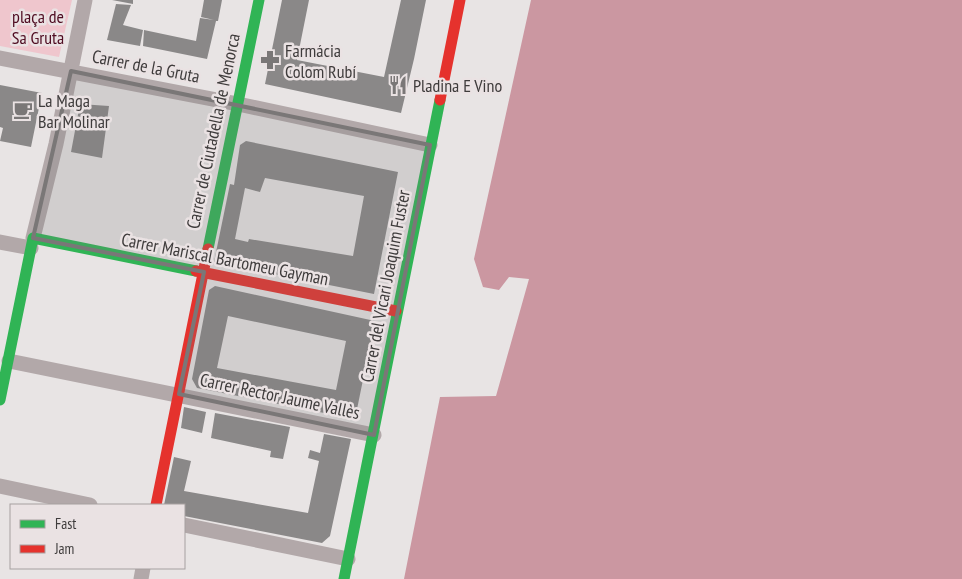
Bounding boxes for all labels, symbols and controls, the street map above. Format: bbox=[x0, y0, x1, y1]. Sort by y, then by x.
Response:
park label: plaça de Sa Gruta bbox=[12, 5, 64, 49]
street label: Carrer de Ciutadella de Menorca bbox=[181, 31, 245, 231]
place label: Farmácia Colom Rubí bbox=[285, 39, 356, 83]
street label: Carrer de la Gruta bbox=[90, 44, 202, 88]
pharmacy icon: Farmácia Colom Rubí bbox=[259, 49, 281, 71]
restaurant icon: Pladina E Vino bbox=[387, 74, 409, 96]
place label: Pladina E Vino bbox=[413, 74, 502, 97]
place label: La Maga Bar Molinar bbox=[38, 89, 110, 133]
cafe icon: La Maga Bar Molinar bbox=[12, 99, 34, 121]
street label: Carrer del Vicari Joaquim Fuster bbox=[355, 188, 415, 384]
street label: Carrer Mariscal Bartomeu Gayman bbox=[119, 228, 331, 290]
street label: Carrer Rector Jaume Vallès bbox=[198, 368, 362, 424]
legend bbox=[10, 504, 185, 569]
text: Fast bbox=[55, 514, 76, 533]
text: Jam bbox=[54, 539, 74, 558]

